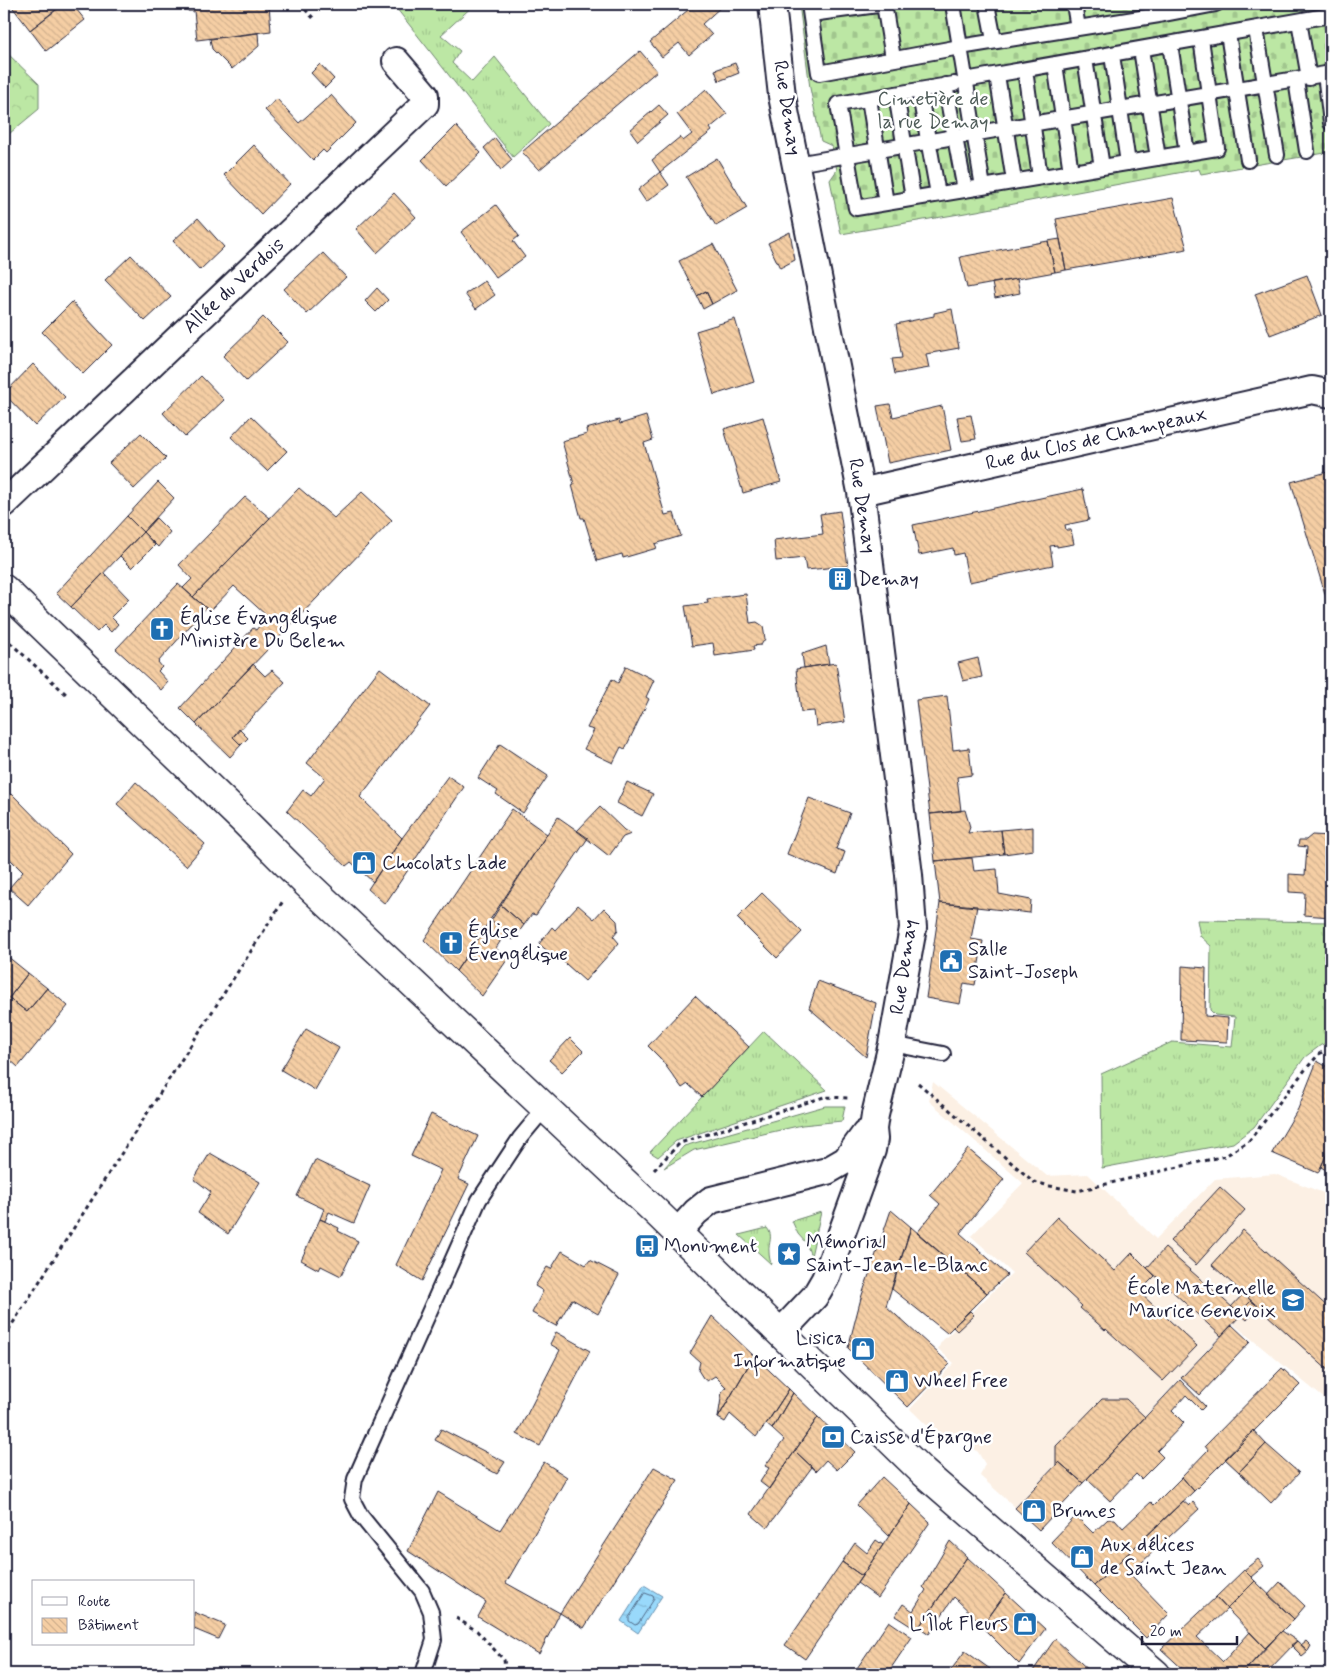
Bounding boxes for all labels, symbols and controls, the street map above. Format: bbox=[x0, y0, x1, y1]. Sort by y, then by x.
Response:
street label: Rue Demay bbox=[766, 59, 808, 157]
park label: Cimetière de la rue Demay bbox=[877, 86, 989, 136]
street label: Allée du Verdois bbox=[177, 232, 291, 340]
street label: Rue du Clos de Champeaux bbox=[983, 400, 1210, 478]
street label: Rue Demay bbox=[841, 457, 883, 555]
building icon: Demay bbox=[827, 566, 853, 592]
place label: Demay bbox=[858, 566, 919, 593]
place label: Église Évangélique Ministère Du Belem bbox=[180, 605, 346, 655]
church icon: Église Évangélique Ministère Du Belem bbox=[149, 616, 175, 642]
shop icon: Chocolats Lade bbox=[351, 850, 377, 876]
place label: Chocolats Lade bbox=[382, 850, 507, 877]
place label: Église Évengélique bbox=[468, 918, 568, 969]
street label: Rue Demay bbox=[884, 918, 924, 1016]
church icon: Église Évengélique bbox=[438, 930, 464, 956]
place label: Salle Saint-Joseph bbox=[968, 936, 1078, 986]
public building icon: Salle Saint-Joseph bbox=[938, 948, 964, 974]
place label: Mémorial Saint-Jean-le-Blanc bbox=[806, 1229, 988, 1279]
bus stop icon: Monument bbox=[634, 1233, 660, 1259]
place label: Monument bbox=[664, 1233, 757, 1260]
place icon: Mémorial Saint-Jean-le-Blanc bbox=[776, 1241, 802, 1267]
place label: École Maternelle Maurice Genevoix bbox=[1127, 1275, 1277, 1325]
school or university icon: École Maternelle Maurice Genevoix bbox=[1280, 1287, 1306, 1313]
place label: Lisica Informatique bbox=[733, 1325, 847, 1377]
shop icon: Lisica Informatique bbox=[850, 1336, 876, 1362]
shop icon: Wheel Free bbox=[884, 1368, 910, 1394]
place label: Wheel Free bbox=[914, 1368, 1008, 1395]
bank icon: Caisse d'Épargne bbox=[820, 1424, 846, 1450]
place label: Caisse d'Épargne bbox=[850, 1424, 992, 1452]
shop icon: Brunes bbox=[1021, 1498, 1047, 1524]
place label: Brunes bbox=[1052, 1498, 1116, 1525]
place label: Aux délices de Saint Jean bbox=[1100, 1532, 1227, 1582]
shop icon: Aux délices de Saint Jean bbox=[1069, 1544, 1095, 1570]
legend bbox=[32, 1580, 195, 1646]
text: Route bbox=[78, 1592, 111, 1612]
place label: L'Îlot Fleurs bbox=[909, 1611, 1008, 1638]
shop icon: L'Îlot Fleurs bbox=[1012, 1611, 1038, 1637]
scale bar bbox=[1142, 1613, 1238, 1645]
text: Bâtiment bbox=[78, 1616, 139, 1636]
text: 20 m bbox=[1150, 1622, 1182, 1642]

